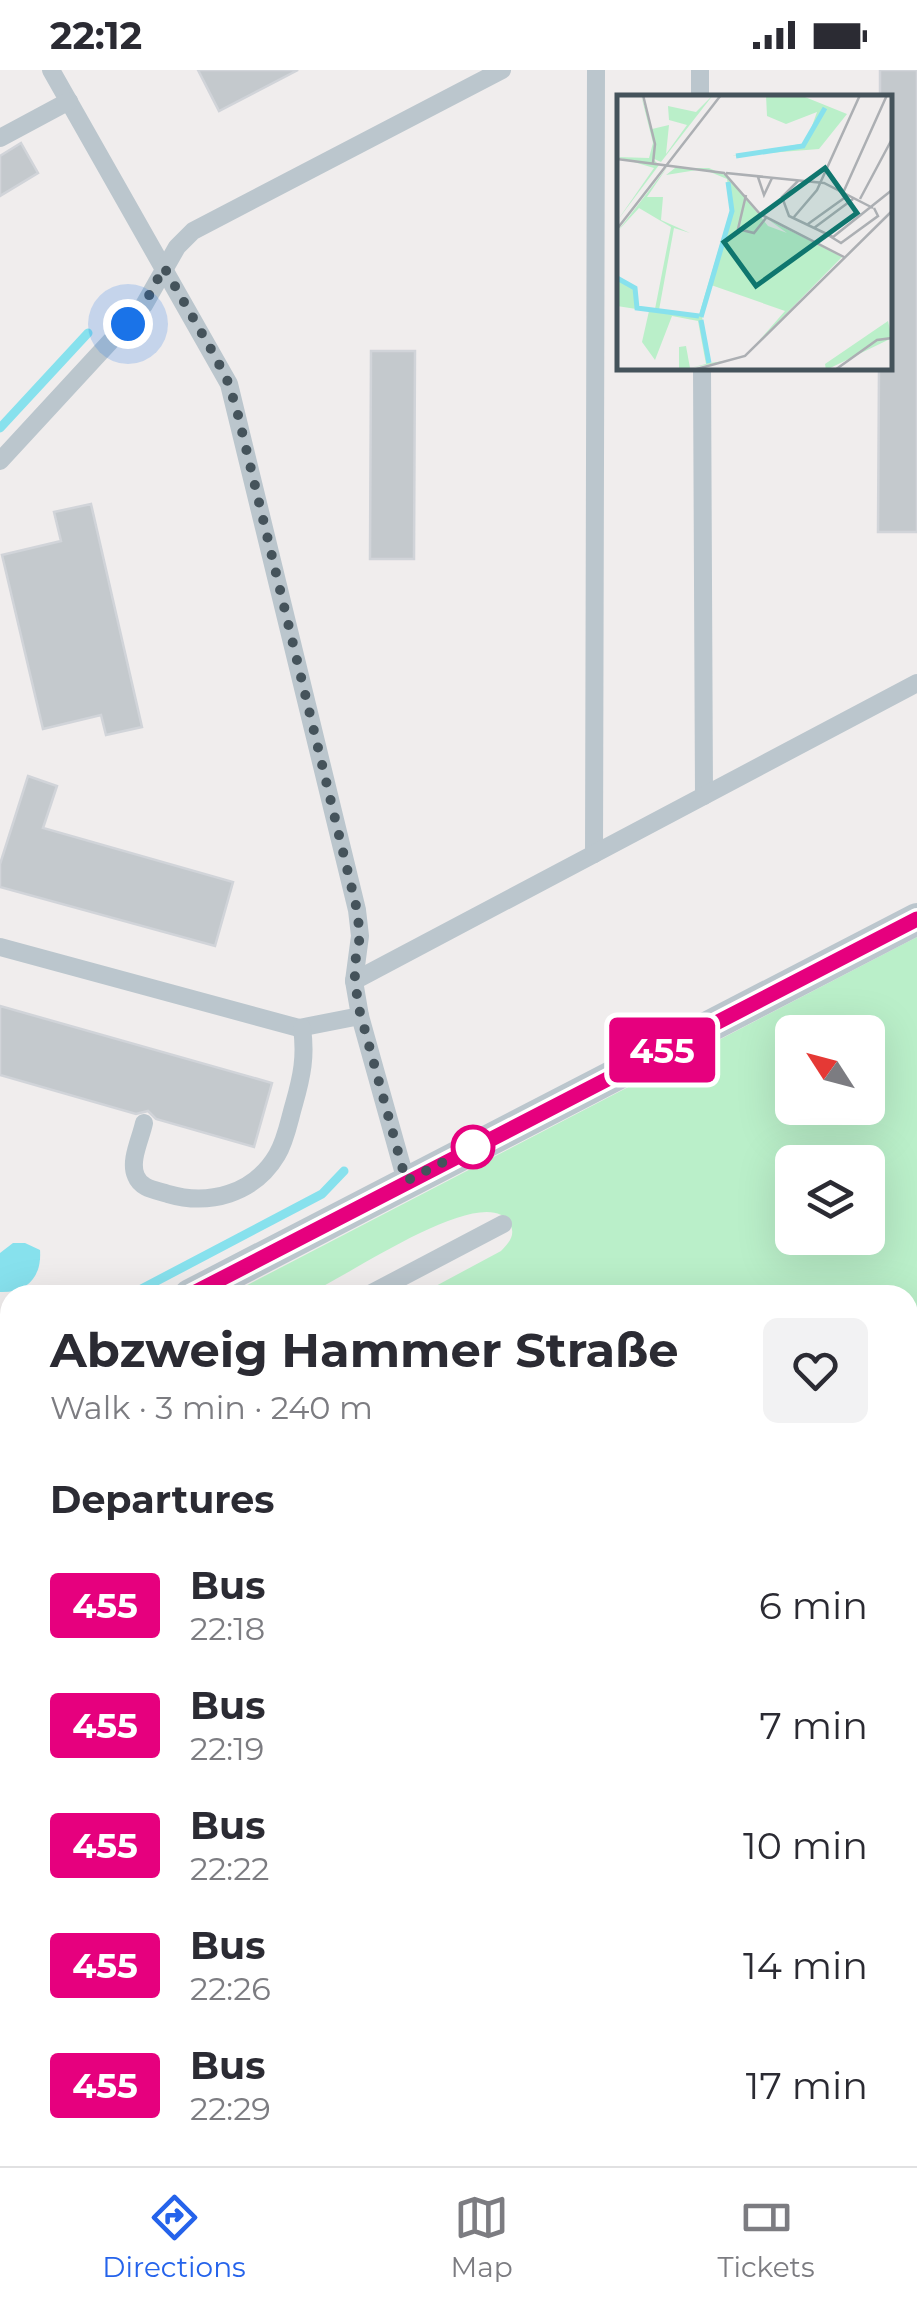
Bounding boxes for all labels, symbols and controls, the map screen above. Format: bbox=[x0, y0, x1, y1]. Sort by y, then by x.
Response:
text: 22:12 bbox=[50, 12, 142, 59]
inset map bbox=[617, 95, 892, 370]
your location bbox=[103, 299, 153, 349]
north arrow bbox=[775, 1015, 885, 1125]
map controls bbox=[775, 1015, 885, 1255]
line badge: 455 bbox=[604, 1018, 720, 1082]
text: 455 bbox=[629, 1029, 695, 1072]
unlabelled marker bbox=[452, 1126, 494, 1168]
button: layers bbox=[775, 1145, 885, 1255]
button: heart bbox=[763, 1318, 868, 1423]
text: Abzweig Hammer Straße bbox=[50, 1321, 679, 1379]
text: Walk · 3 min · 240 m bbox=[50, 1388, 373, 1427]
text: Departures bbox=[50, 1476, 274, 1523]
text: Bus bbox=[190, 1562, 265, 1609]
text: 6 min bbox=[759, 1582, 868, 1629]
text: 455 bbox=[72, 1584, 138, 1627]
text: 22:18 bbox=[190, 1609, 265, 1648]
text: Bus bbox=[190, 1682, 265, 1729]
text: 7 min bbox=[759, 1702, 868, 1749]
text: 455 bbox=[72, 1704, 138, 1747]
text: 22:19 bbox=[190, 1729, 264, 1768]
text: Bus bbox=[190, 1802, 265, 1849]
text: 10 min bbox=[743, 1822, 868, 1869]
text: 455 bbox=[72, 1824, 138, 1867]
text: 22:22 bbox=[190, 1849, 270, 1888]
text: Bus bbox=[190, 1922, 265, 1969]
text: 14 min bbox=[743, 1942, 868, 1989]
text: 455 bbox=[72, 1944, 138, 1987]
text: 22:26 bbox=[190, 1969, 271, 2008]
text: Bus bbox=[190, 2042, 265, 2089]
text: 17 min bbox=[746, 2062, 868, 2109]
text: 455 bbox=[72, 2064, 138, 2107]
text: 22:29 bbox=[190, 2089, 271, 2128]
tab: Directions bbox=[102, 2190, 246, 2284]
tab: Map bbox=[450, 2190, 513, 2284]
tab: Tickets bbox=[717, 2190, 815, 2284]

